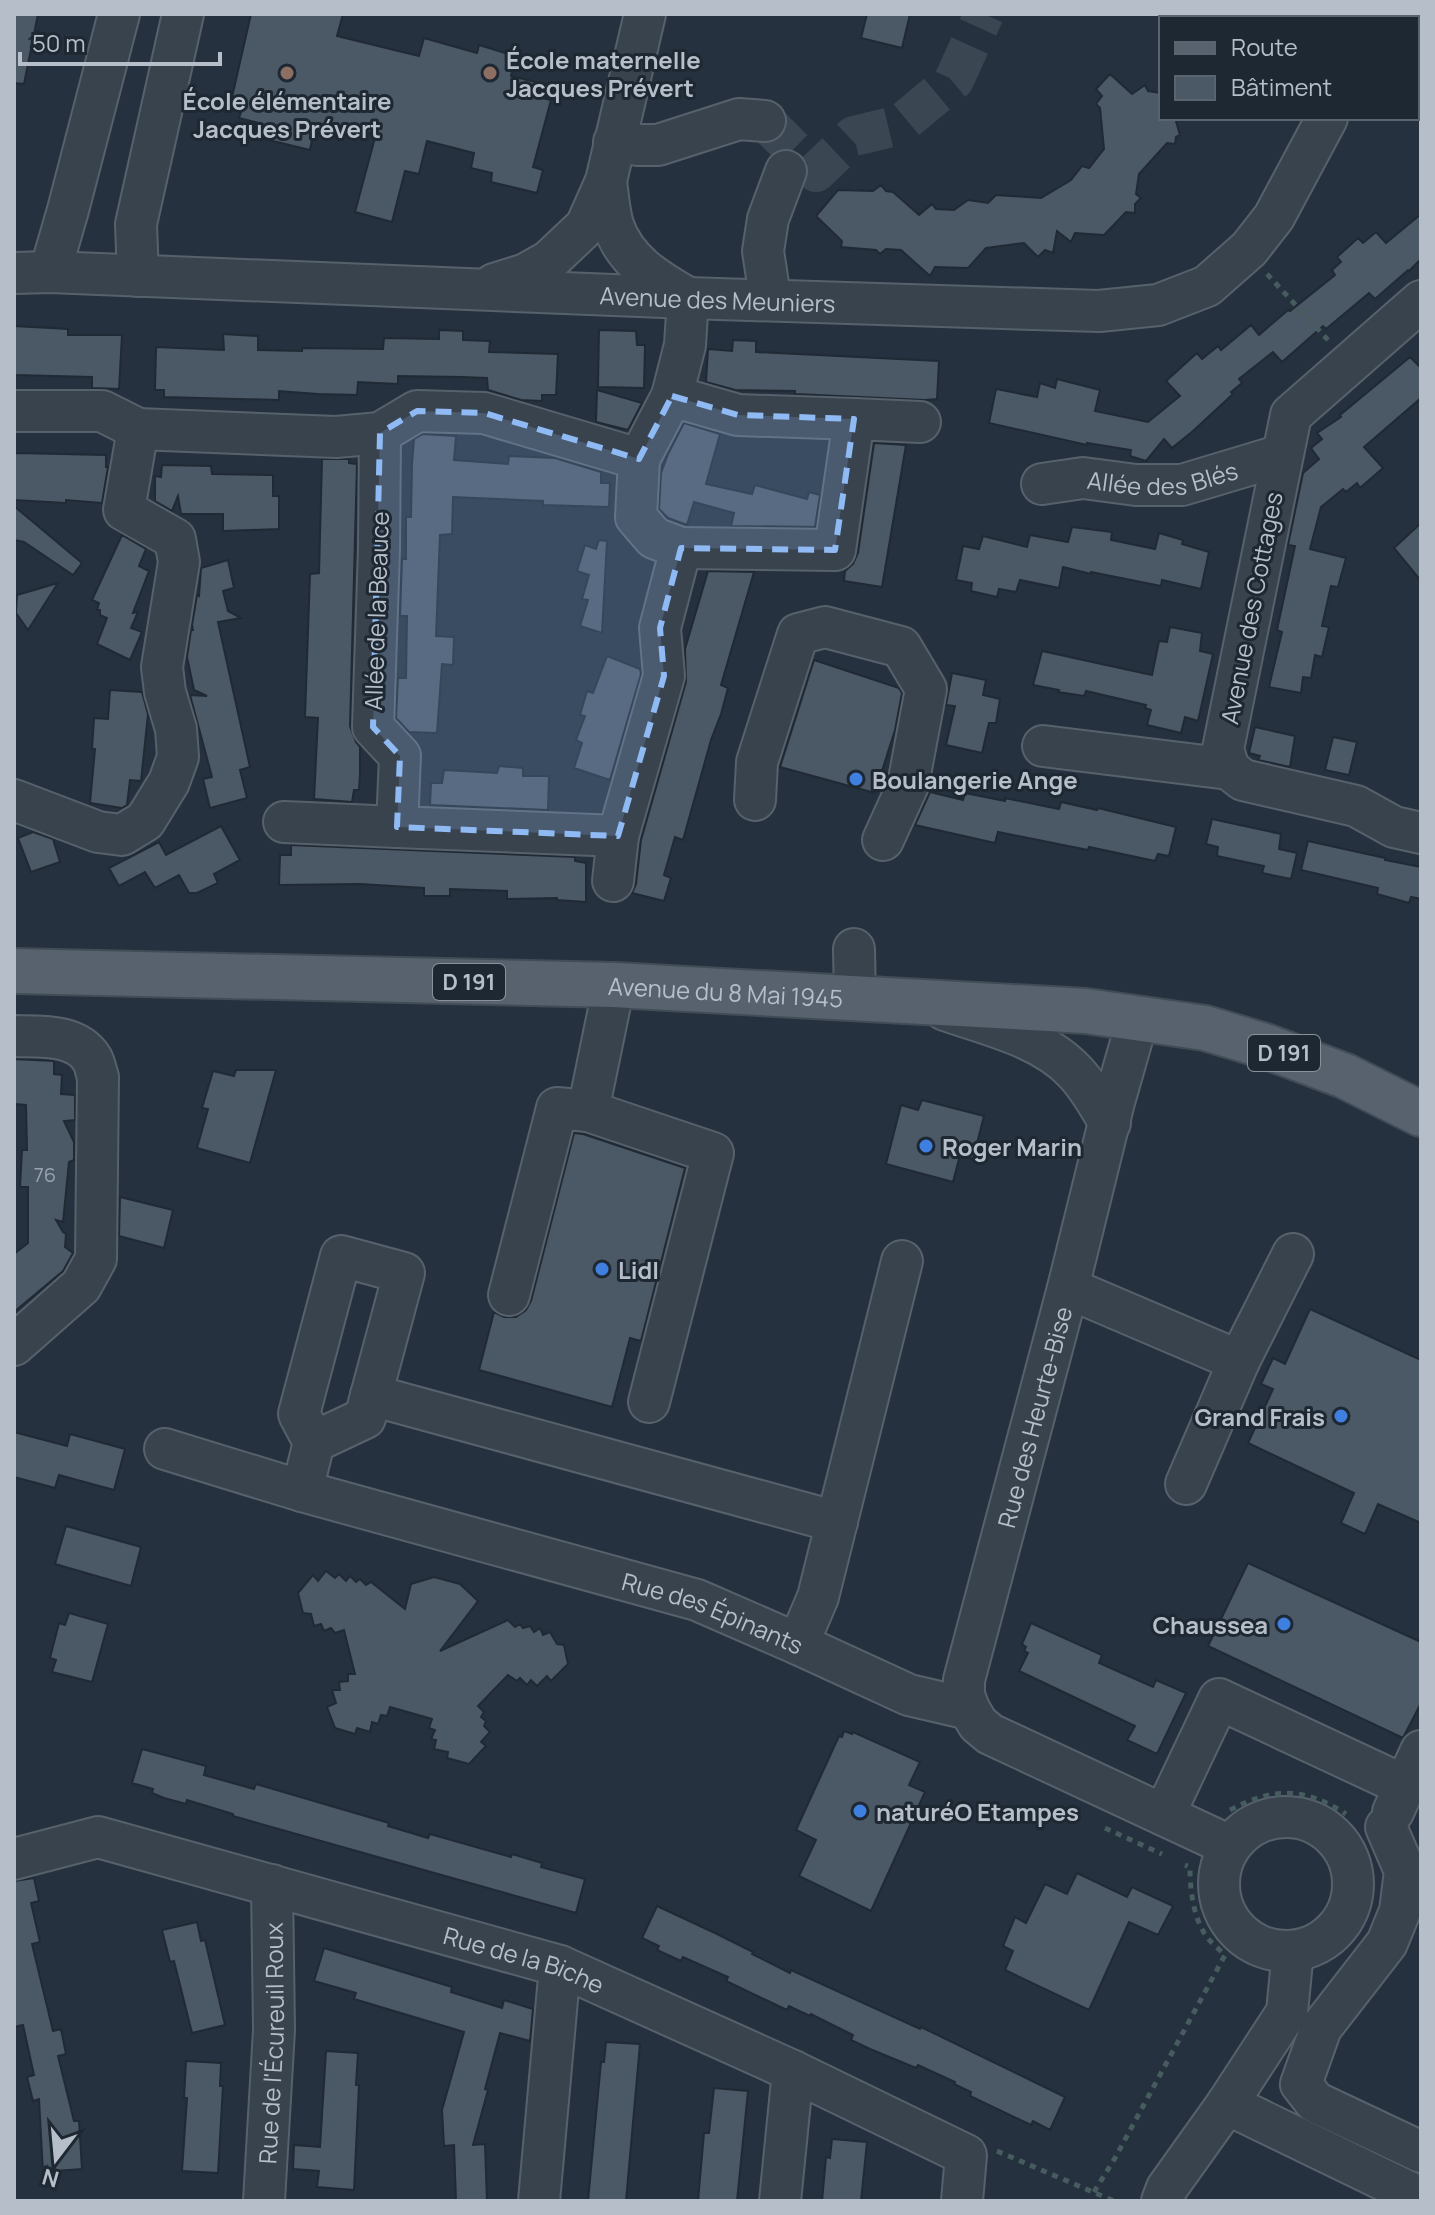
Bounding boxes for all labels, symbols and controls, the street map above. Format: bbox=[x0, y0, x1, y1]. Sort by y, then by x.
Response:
scale bar bbox=[20, 16, 220, 66]
legend bbox=[1159, 16, 1419, 120]
text: 50 m bbox=[32, 26, 86, 59]
text: Route bbox=[1231, 30, 1298, 63]
place label: École maternelle Jacques Prévert bbox=[506, 43, 701, 104]
marker: École élémentaire Jacques Prévert bbox=[278, 64, 296, 82]
marker: École maternelle Jacques Prévert bbox=[481, 64, 499, 82]
text: Bâtiment bbox=[1231, 70, 1332, 103]
place label: École élémentaire Jacques Prévert bbox=[183, 84, 391, 145]
street label: Avenue des Meuniers bbox=[599, 278, 836, 319]
street label: Allée des Blés bbox=[1085, 453, 1241, 502]
street label: Avenue des Cottages bbox=[1212, 489, 1290, 727]
street label: Allée de la Beauce bbox=[356, 511, 396, 711]
place label: Boulangerie Ange bbox=[872, 763, 1078, 796]
marker: Boulangerie Ange bbox=[847, 770, 865, 788]
road number: D 191 bbox=[433, 964, 505, 1000]
street label: Avenue du 8 Mai 1945 bbox=[607, 968, 844, 1014]
road number: D 191 bbox=[1248, 1035, 1320, 1071]
place label: Roger Marin bbox=[942, 1130, 1082, 1163]
marker: Roger Marin bbox=[917, 1137, 935, 1155]
house number: 76 bbox=[34, 1161, 56, 1188]
place label: Lidl bbox=[618, 1253, 659, 1286]
marker: Lidl bbox=[593, 1260, 611, 1278]
street label: Rue des Heurte-Bise bbox=[989, 1303, 1079, 1531]
place label: Grand Frais bbox=[1195, 1400, 1325, 1433]
marker: Grand Frais bbox=[1332, 1407, 1350, 1425]
street label: Rue des Épinants bbox=[619, 1564, 809, 1661]
place label: Chaussea bbox=[1152, 1608, 1268, 1641]
marker: Chaussea bbox=[1275, 1615, 1293, 1633]
place label: naturéO Etampes bbox=[876, 1795, 1079, 1828]
marker: naturéO Etampes bbox=[851, 1802, 869, 1820]
street label: Rue de la Biche bbox=[440, 1918, 610, 2000]
street label: Rue de l'Écureuil Roux bbox=[250, 1922, 291, 2165]
north arrow bbox=[16, 2119, 96, 2199]
text: N bbox=[39, 2162, 62, 2195]

